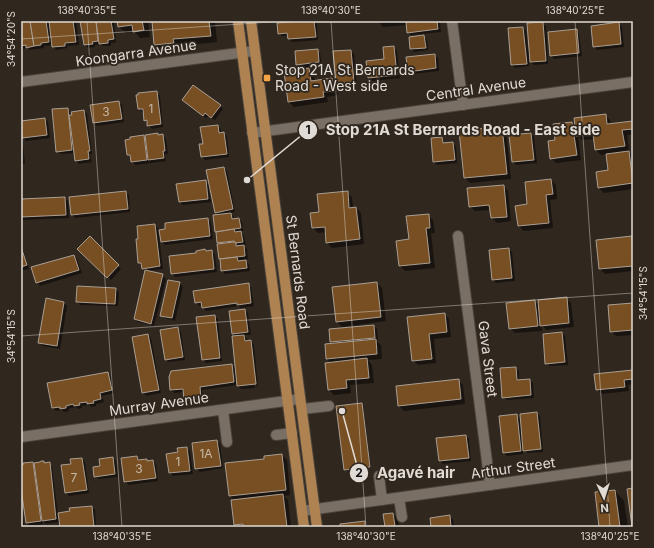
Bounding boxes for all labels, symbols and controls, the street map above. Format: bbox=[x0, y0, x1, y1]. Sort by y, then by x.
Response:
text: 138°40'35"E bbox=[57, 4, 117, 16]
text: 138°40'30"E bbox=[301, 4, 361, 16]
text: 138°40'25"E bbox=[546, 4, 605, 16]
text: 34°54'20"S bbox=[5, 11, 17, 67]
street label: Koongarra Avenue bbox=[74, 36, 198, 69]
place label: Stop 21A St Bernards Road - West side bbox=[275, 61, 415, 94]
marker: Stop 21A St Bernards Road - West side bbox=[262, 73, 272, 83]
street label: Central Avenue bbox=[425, 73, 527, 104]
house number: 1 bbox=[149, 101, 153, 116]
house number: 3 bbox=[102, 104, 110, 119]
callout: Stop 21A St Bernards Road - East side bbox=[298, 116, 609, 143]
text: Stop 21A St Bernards Road - East side bbox=[326, 120, 600, 139]
text: 1 bbox=[305, 122, 311, 137]
street label: St Bernards Road bbox=[283, 214, 314, 330]
text: 34°54'15"S bbox=[637, 266, 649, 320]
text: 34°54'15"S bbox=[5, 309, 17, 363]
street label: Gava Street bbox=[475, 320, 502, 399]
street label: Murray Avenue bbox=[108, 388, 210, 419]
house number: 1A bbox=[199, 446, 213, 461]
street label: Arthur Street bbox=[470, 453, 557, 482]
house number: 1 bbox=[176, 454, 180, 469]
callout: Agavé hair bbox=[349, 459, 463, 486]
house number: 3 bbox=[135, 461, 143, 476]
text: Agavé hair bbox=[377, 463, 455, 482]
text: 2 bbox=[355, 465, 363, 480]
house number: 7 bbox=[71, 470, 78, 485]
north arrow bbox=[584, 478, 624, 518]
text: N bbox=[600, 501, 609, 515]
text: 138°40'35"E bbox=[92, 530, 152, 542]
text: 138°40'30"E bbox=[336, 530, 396, 542]
text: 138°40'25"E bbox=[581, 530, 640, 542]

